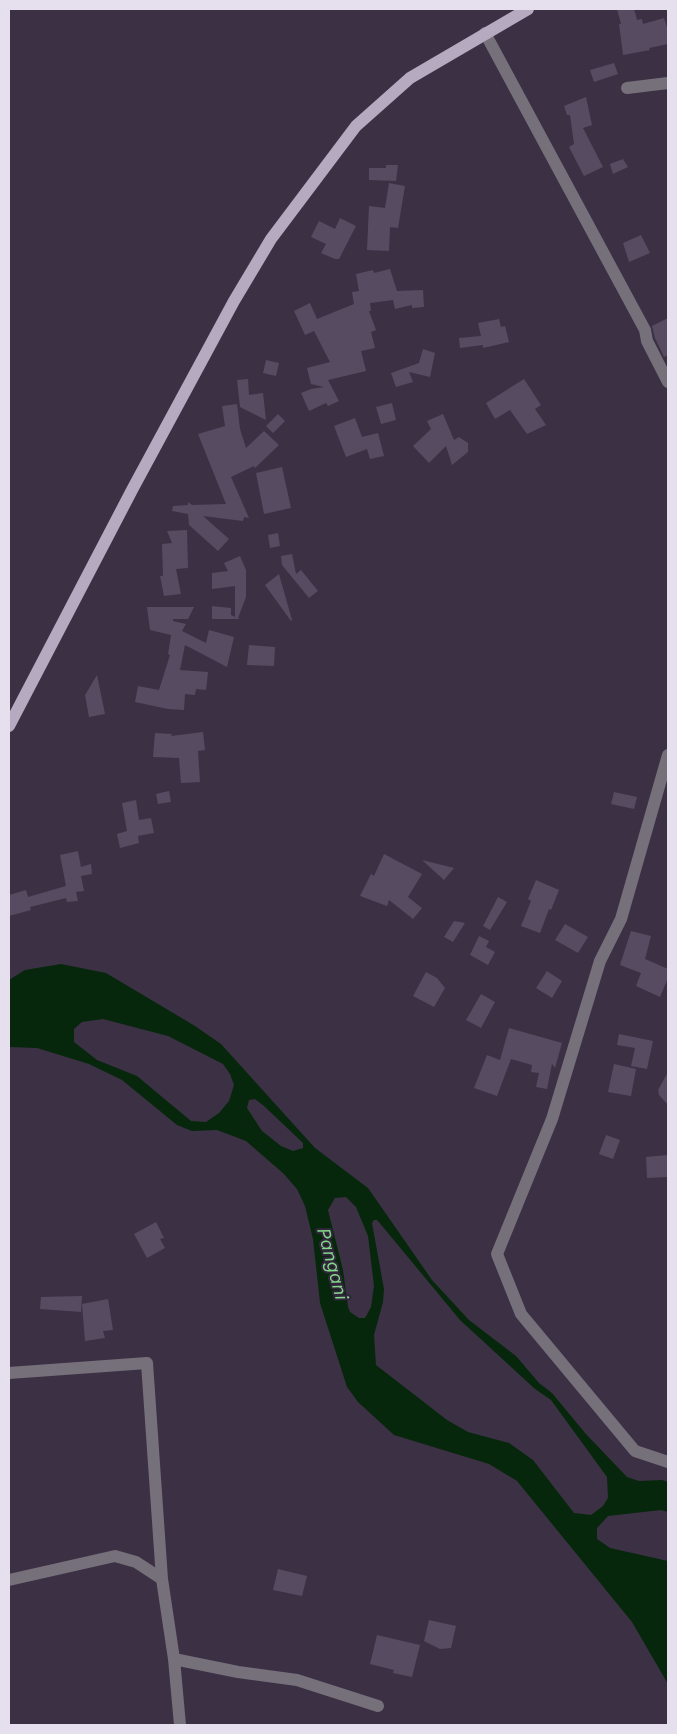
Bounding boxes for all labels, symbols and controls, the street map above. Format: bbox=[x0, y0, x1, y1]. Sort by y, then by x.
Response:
water label: Pangani bbox=[311, 1225, 353, 1303]

